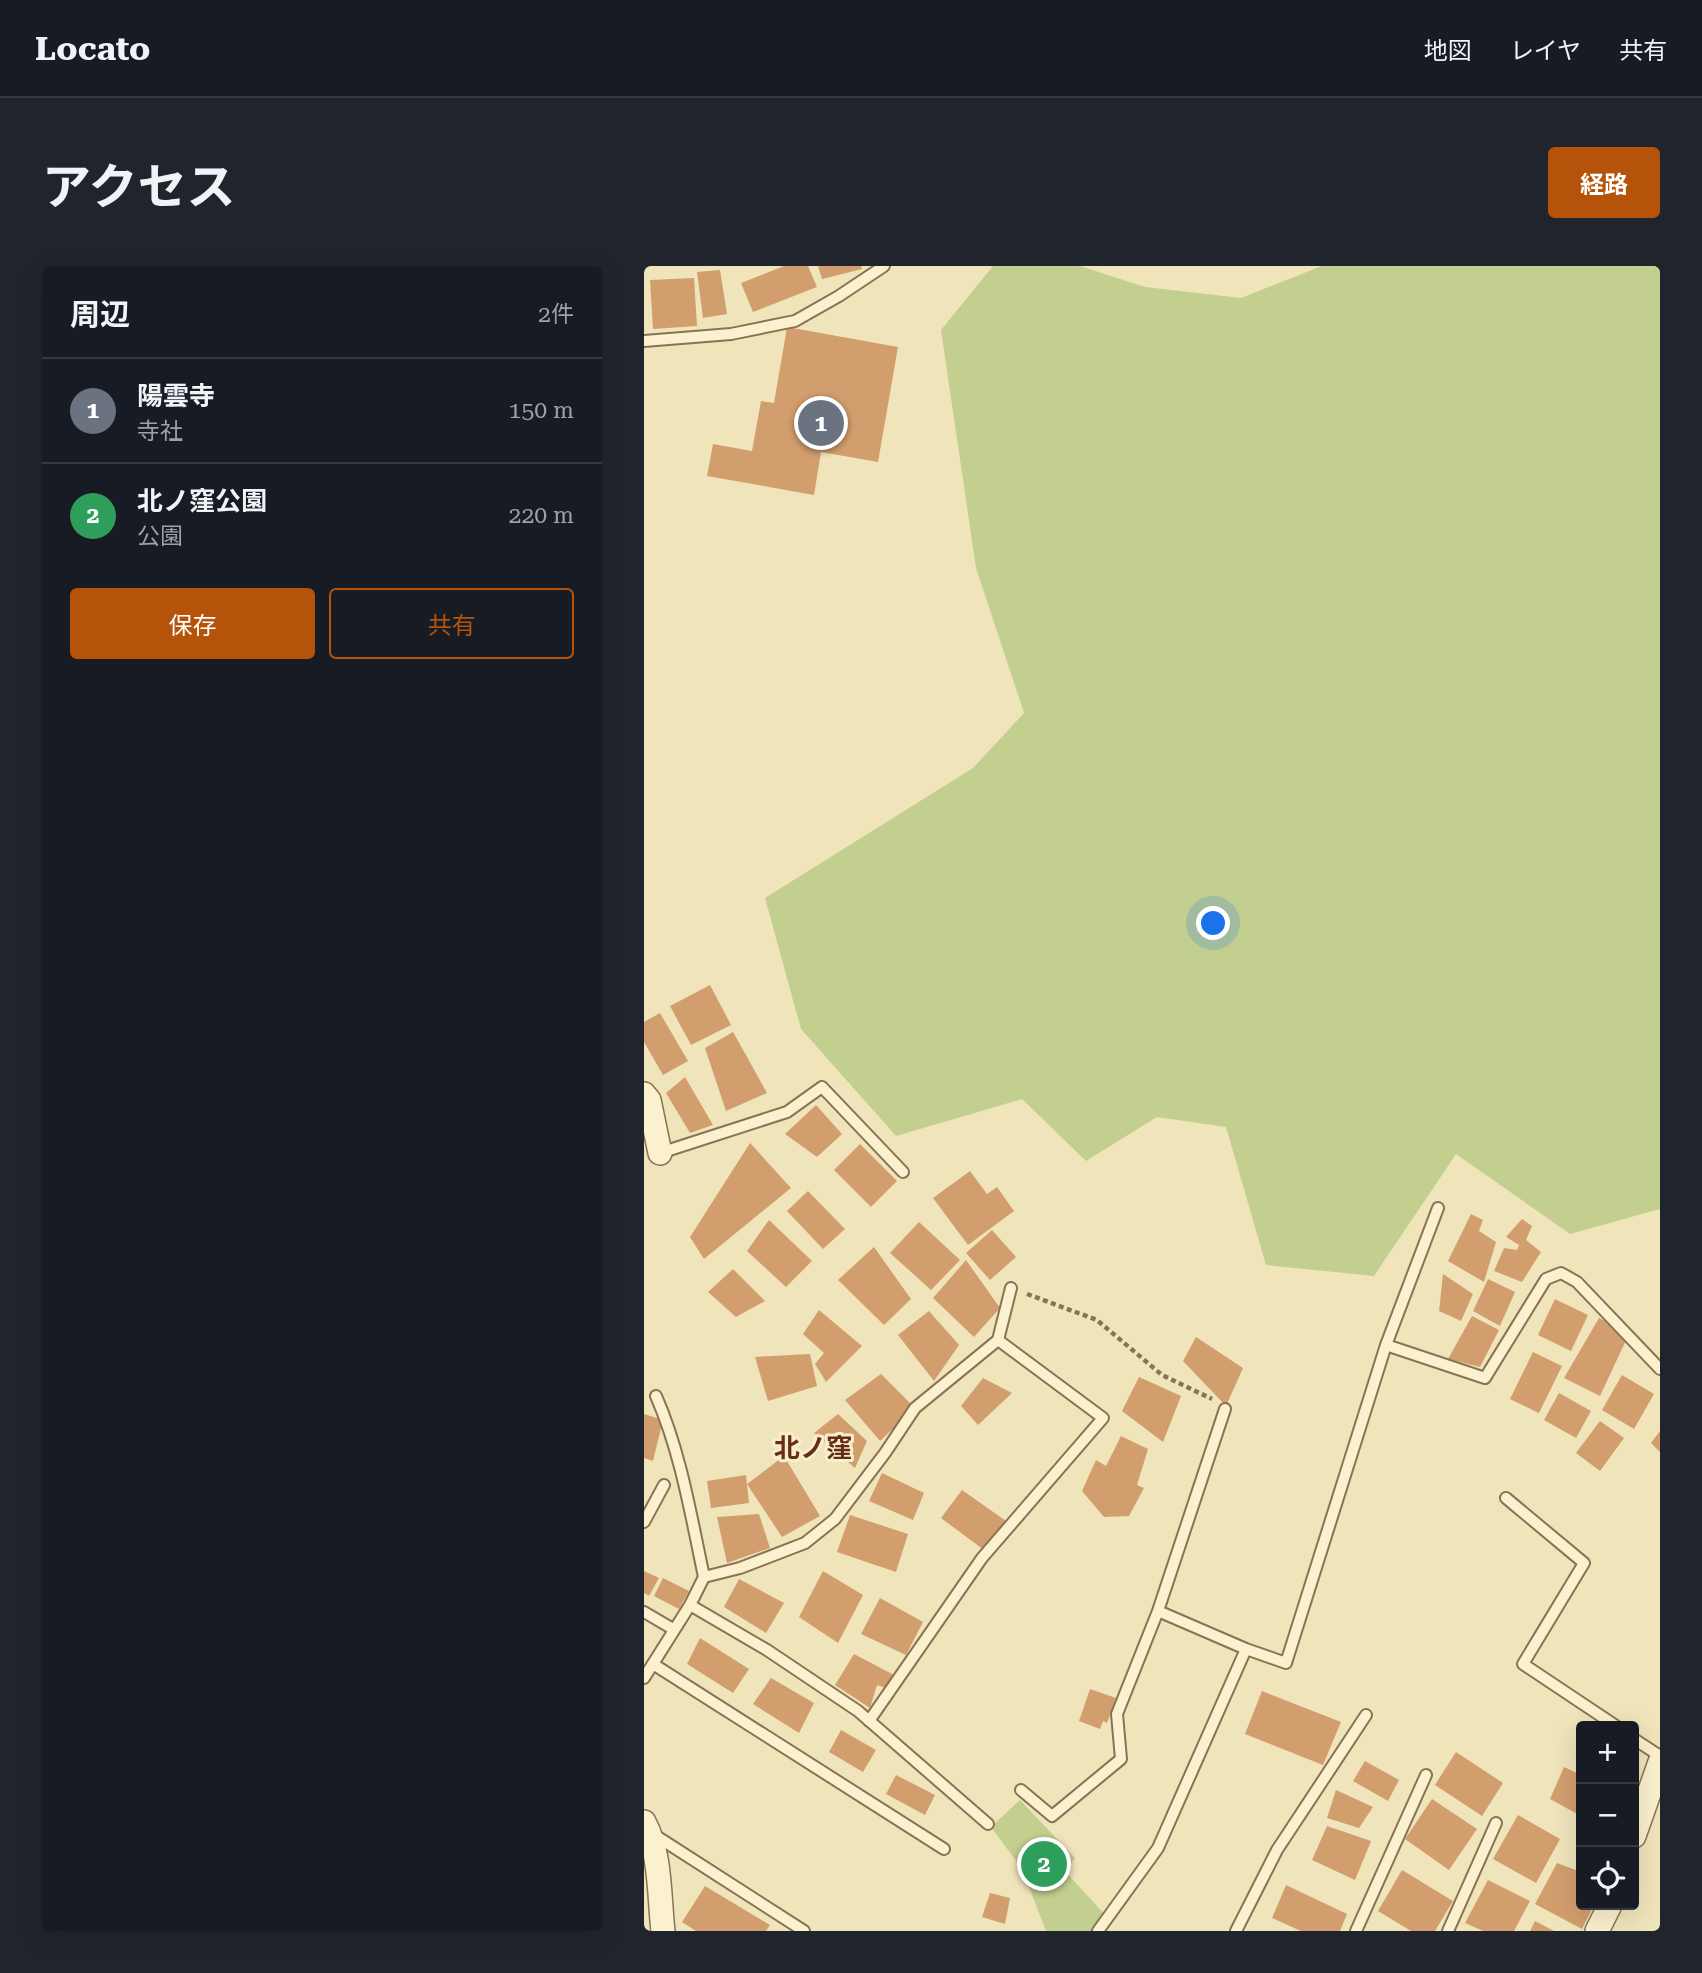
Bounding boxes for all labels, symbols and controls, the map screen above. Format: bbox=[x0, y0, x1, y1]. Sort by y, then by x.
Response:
text: Locato bbox=[35, 29, 150, 68]
text: 地図 bbox=[1424, 37, 1472, 65]
text: レイヤ bbox=[1510, 37, 1581, 65]
text: 共有 bbox=[1619, 37, 1667, 65]
button: 経路 bbox=[1548, 147, 1660, 218]
text: アクセス bbox=[42, 159, 236, 216]
text: 周辺 bbox=[70, 297, 130, 332]
text: 2件 bbox=[538, 301, 574, 328]
text: 陽雲寺 bbox=[137, 381, 215, 411]
text: 1 bbox=[87, 397, 99, 424]
text: 150 m bbox=[509, 397, 574, 424]
pin: 1 bbox=[798, 397, 844, 449]
text: 寺社 bbox=[137, 418, 183, 445]
text: 北ノ窪公園 bbox=[137, 486, 267, 516]
text: 2 bbox=[87, 502, 99, 529]
text: 220 m bbox=[509, 502, 574, 529]
text: 公園 bbox=[137, 523, 183, 550]
button: 保存 bbox=[70, 588, 315, 659]
button: 共有 bbox=[329, 588, 574, 659]
your location bbox=[1196, 906, 1230, 940]
district label: 北ノ窪 bbox=[774, 1433, 852, 1463]
map controls bbox=[1576, 1721, 1639, 1910]
button: + bbox=[1576, 1721, 1639, 1784]
button: − bbox=[1576, 1784, 1639, 1847]
pin: 2 bbox=[1021, 1838, 1067, 1890]
button: locate bbox=[1576, 1847, 1639, 1910]

